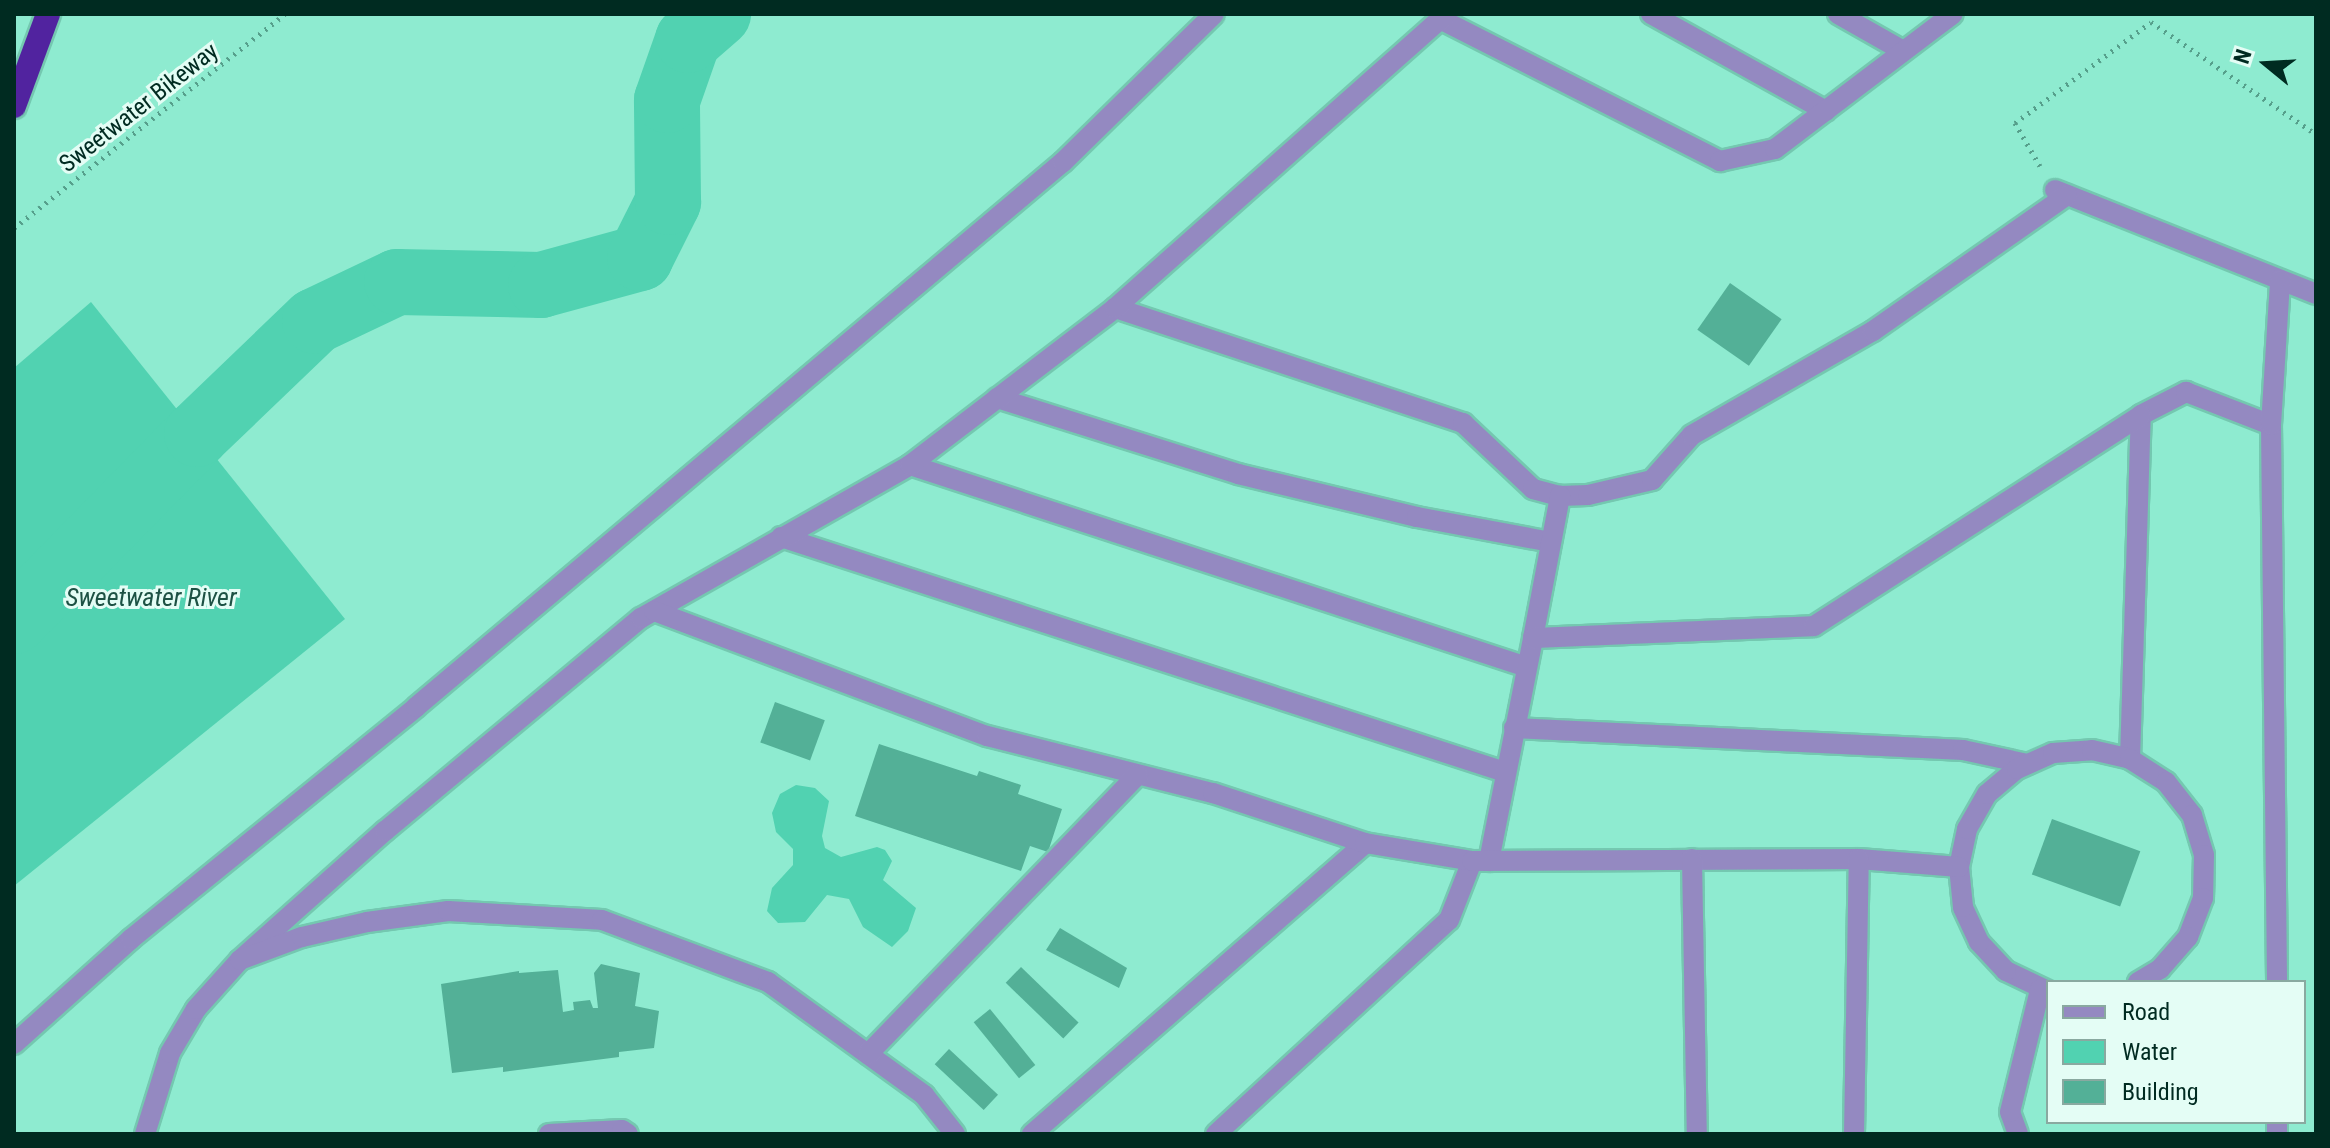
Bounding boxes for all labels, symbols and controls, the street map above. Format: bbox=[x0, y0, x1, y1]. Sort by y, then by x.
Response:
north arrow bbox=[2226, 24, 2306, 104]
street label: Sweetwater Bikeway bbox=[54, 37, 224, 179]
text: N bbox=[2229, 46, 2257, 67]
water label: Sweetwater River bbox=[65, 582, 237, 614]
legend bbox=[2046, 980, 2306, 1124]
text: Road bbox=[2122, 998, 2170, 1026]
text: Water bbox=[2122, 1038, 2177, 1066]
text: Building bbox=[2122, 1078, 2199, 1106]

